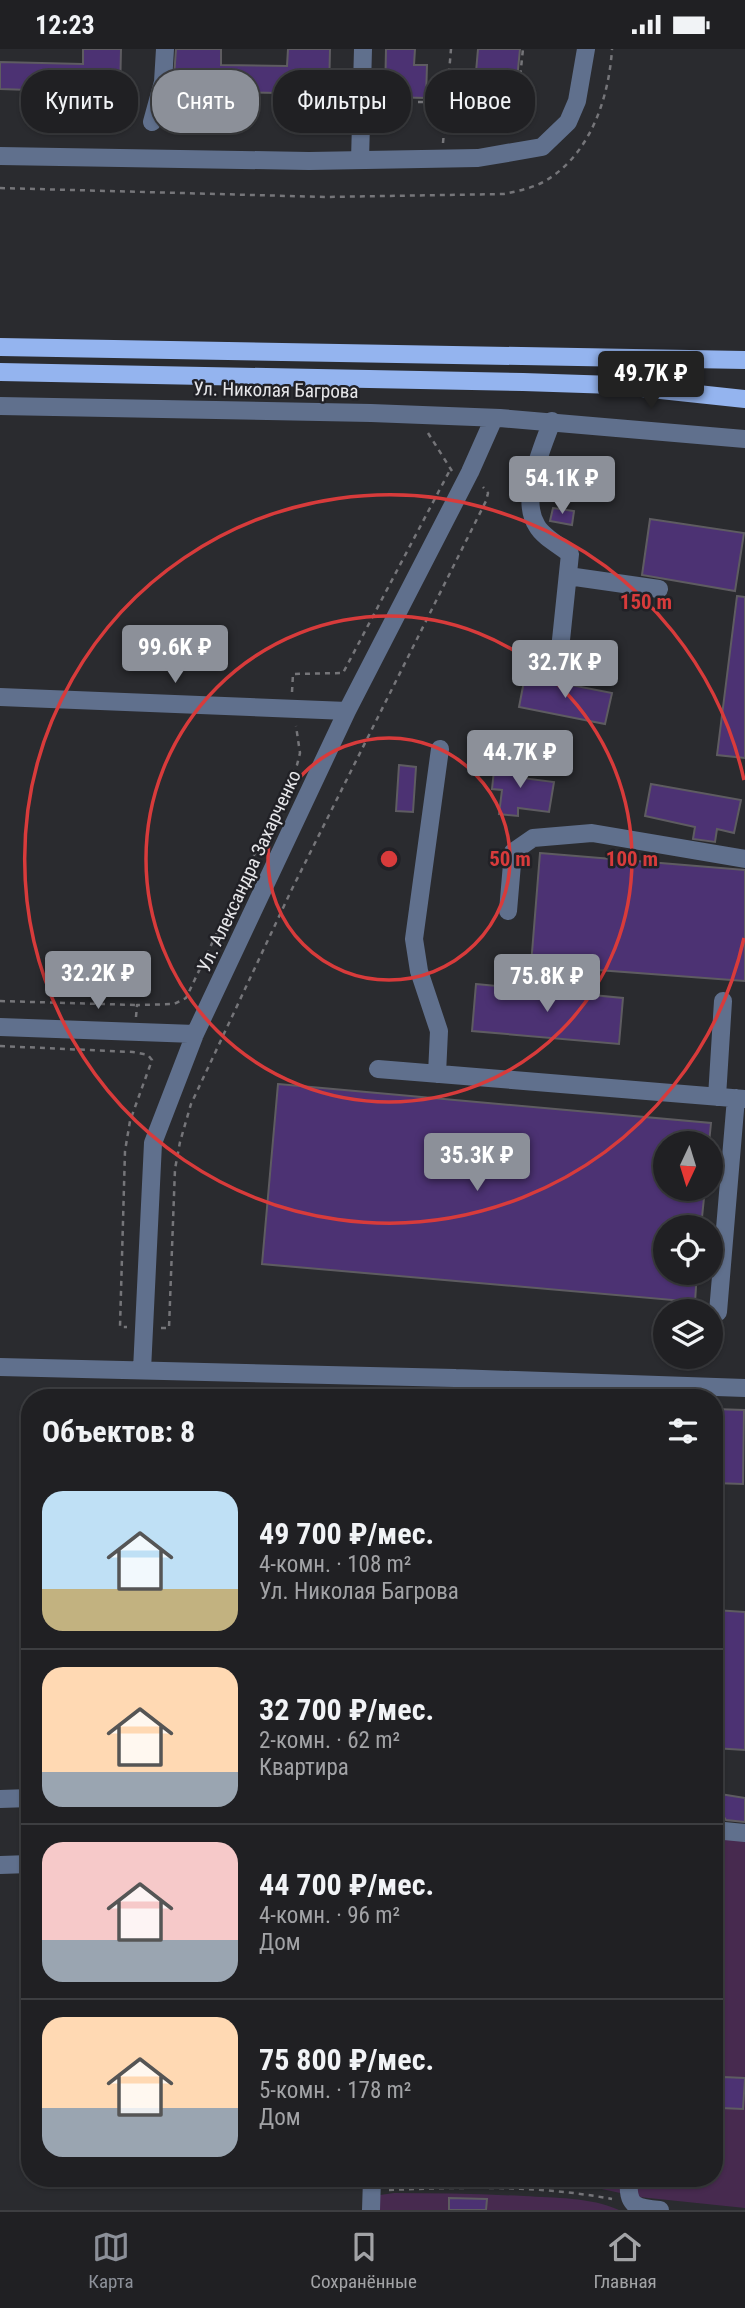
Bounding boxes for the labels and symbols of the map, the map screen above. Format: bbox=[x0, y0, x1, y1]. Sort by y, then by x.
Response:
pin: 49.7K ₽ bbox=[586, 351, 716, 411]
street label: Ул. Николая Багрова bbox=[193, 377, 359, 403]
pin: 54.1K ₽ bbox=[497, 456, 627, 516]
text: 150 m bbox=[620, 590, 672, 614]
pin: 99.6K ₽ bbox=[110, 625, 240, 685]
pin: 32.7K ₽ bbox=[500, 641, 630, 700]
pin: 44.7K ₽ bbox=[455, 731, 585, 790]
street label: Ул. Александра Захарченко bbox=[192, 766, 306, 976]
centre of rings bbox=[377, 847, 401, 871]
text: 50 m bbox=[489, 847, 531, 871]
text: 100 m bbox=[606, 847, 658, 871]
pin: 32.2K ₽ bbox=[33, 951, 163, 1011]
pin: 75.8K ₽ bbox=[482, 955, 612, 1014]
north arrow bbox=[653, 1131, 723, 1201]
pin: 35.3K ₽ bbox=[412, 1133, 542, 1193]

